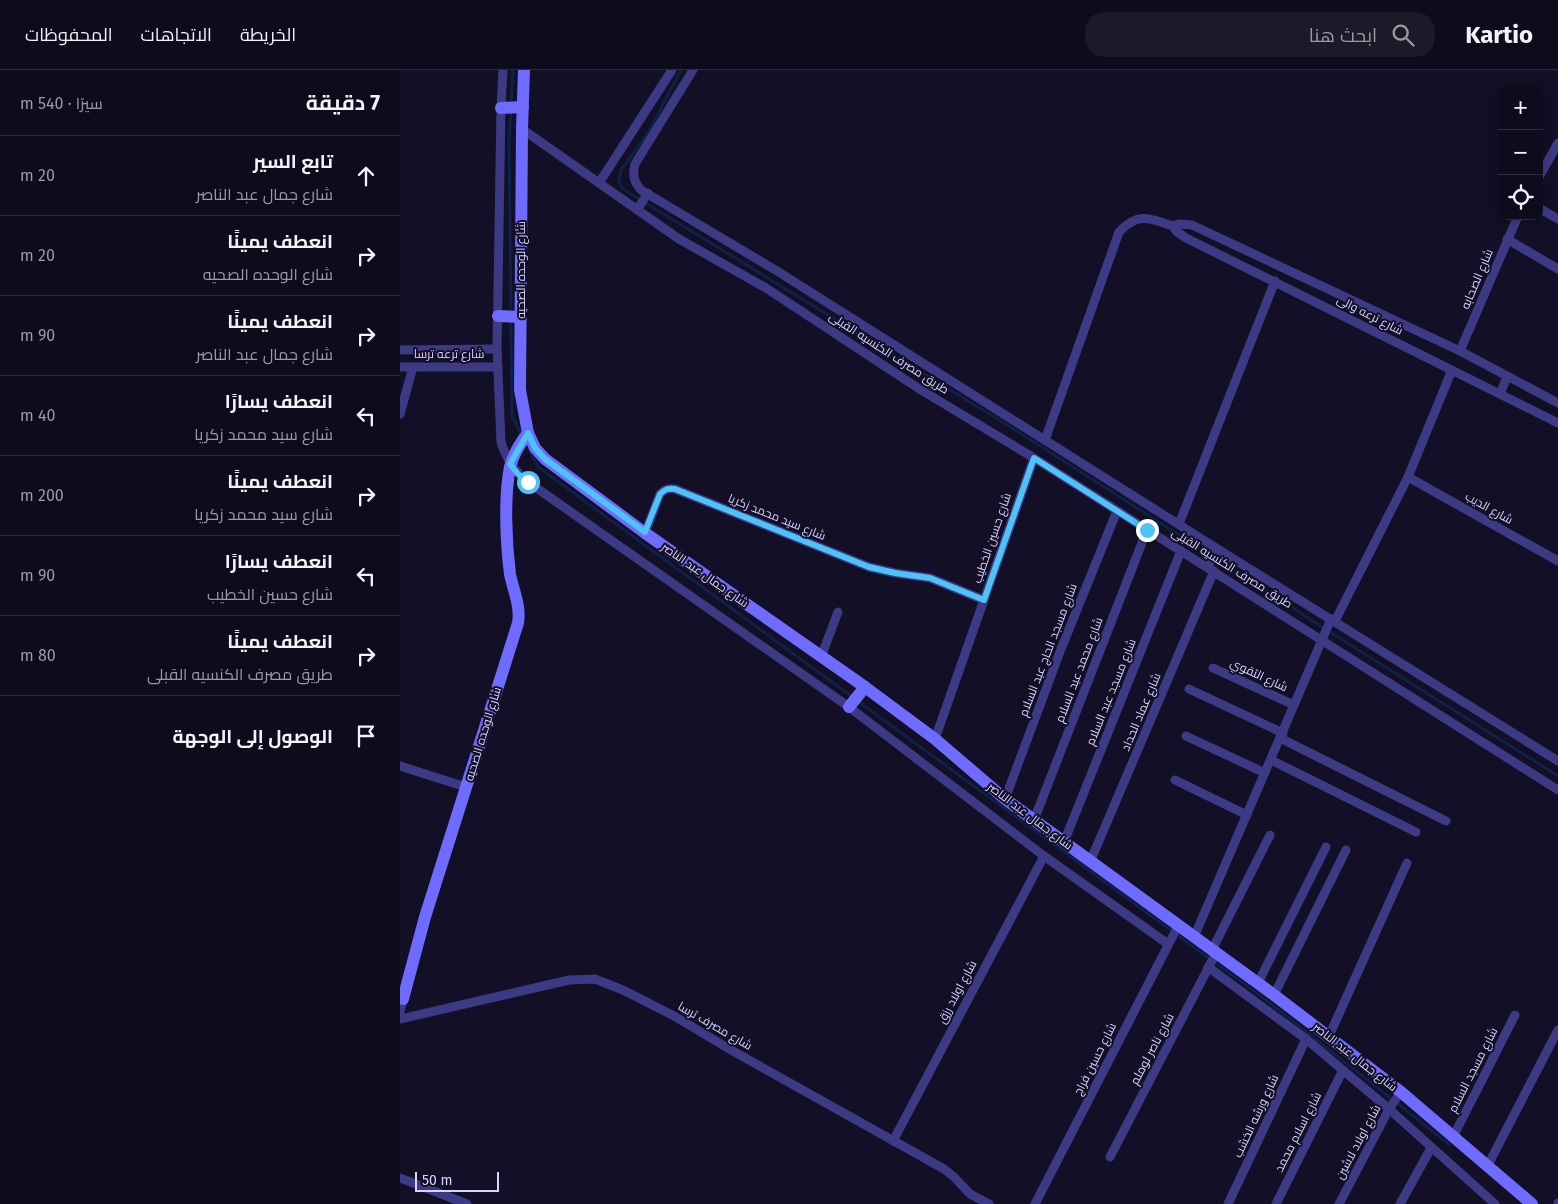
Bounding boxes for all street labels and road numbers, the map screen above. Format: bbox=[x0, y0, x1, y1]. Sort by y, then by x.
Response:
street label: شارع الوحده الصحيه bbox=[514, 221, 529, 319]
street label: شارع الصحابه bbox=[1458, 247, 1497, 312]
street label: شارع ترعه والى bbox=[1334, 292, 1406, 339]
street label: طريق مصرف الكنسيه القبلى bbox=[827, 309, 951, 397]
street label: شارع ترعه ترسا bbox=[414, 347, 484, 362]
street label: شارع الديب bbox=[1462, 489, 1515, 528]
street label: شارع سيد محمد زكريا bbox=[726, 491, 828, 544]
street label: شارع حسين الخطيب bbox=[970, 491, 1015, 585]
street label: طريق مصرف الكنسيه القبلى bbox=[1169, 525, 1295, 611]
street label: شارع جمال عبد الناصر bbox=[658, 539, 751, 611]
street label: شارع مسجد الحاج عبد السلام bbox=[1016, 581, 1081, 719]
street label: شارع محمد عبد السلام bbox=[1052, 615, 1107, 725]
street label: شارع مسجد عبد السلام bbox=[1083, 636, 1140, 748]
street label: شارع التقوي bbox=[1227, 656, 1290, 697]
street label: شارع عماد الحداد bbox=[1118, 671, 1165, 753]
street label: شارع الوحده الصحيه bbox=[462, 685, 505, 783]
street label: شارع جمال عبد الناصر bbox=[983, 779, 1075, 853]
street label: شارع اولاد رزق bbox=[934, 958, 980, 1026]
street label: شارع مصرف ترسا bbox=[675, 999, 755, 1054]
street label: شارع ناصر لوملم bbox=[1127, 1011, 1178, 1088]
street label: شارع جمال عبد الناصر bbox=[1309, 1019, 1400, 1095]
street label: شارع حسين فراج bbox=[1071, 1020, 1120, 1098]
street label: شارع مسجد السلام bbox=[1445, 1025, 1501, 1115]
street label: شارع ورشه الخشب bbox=[1231, 1072, 1282, 1160]
street label: شارع اسلام محمد bbox=[1272, 1090, 1325, 1175]
street label: شارع اولاد لاشين bbox=[1332, 1102, 1384, 1182]

